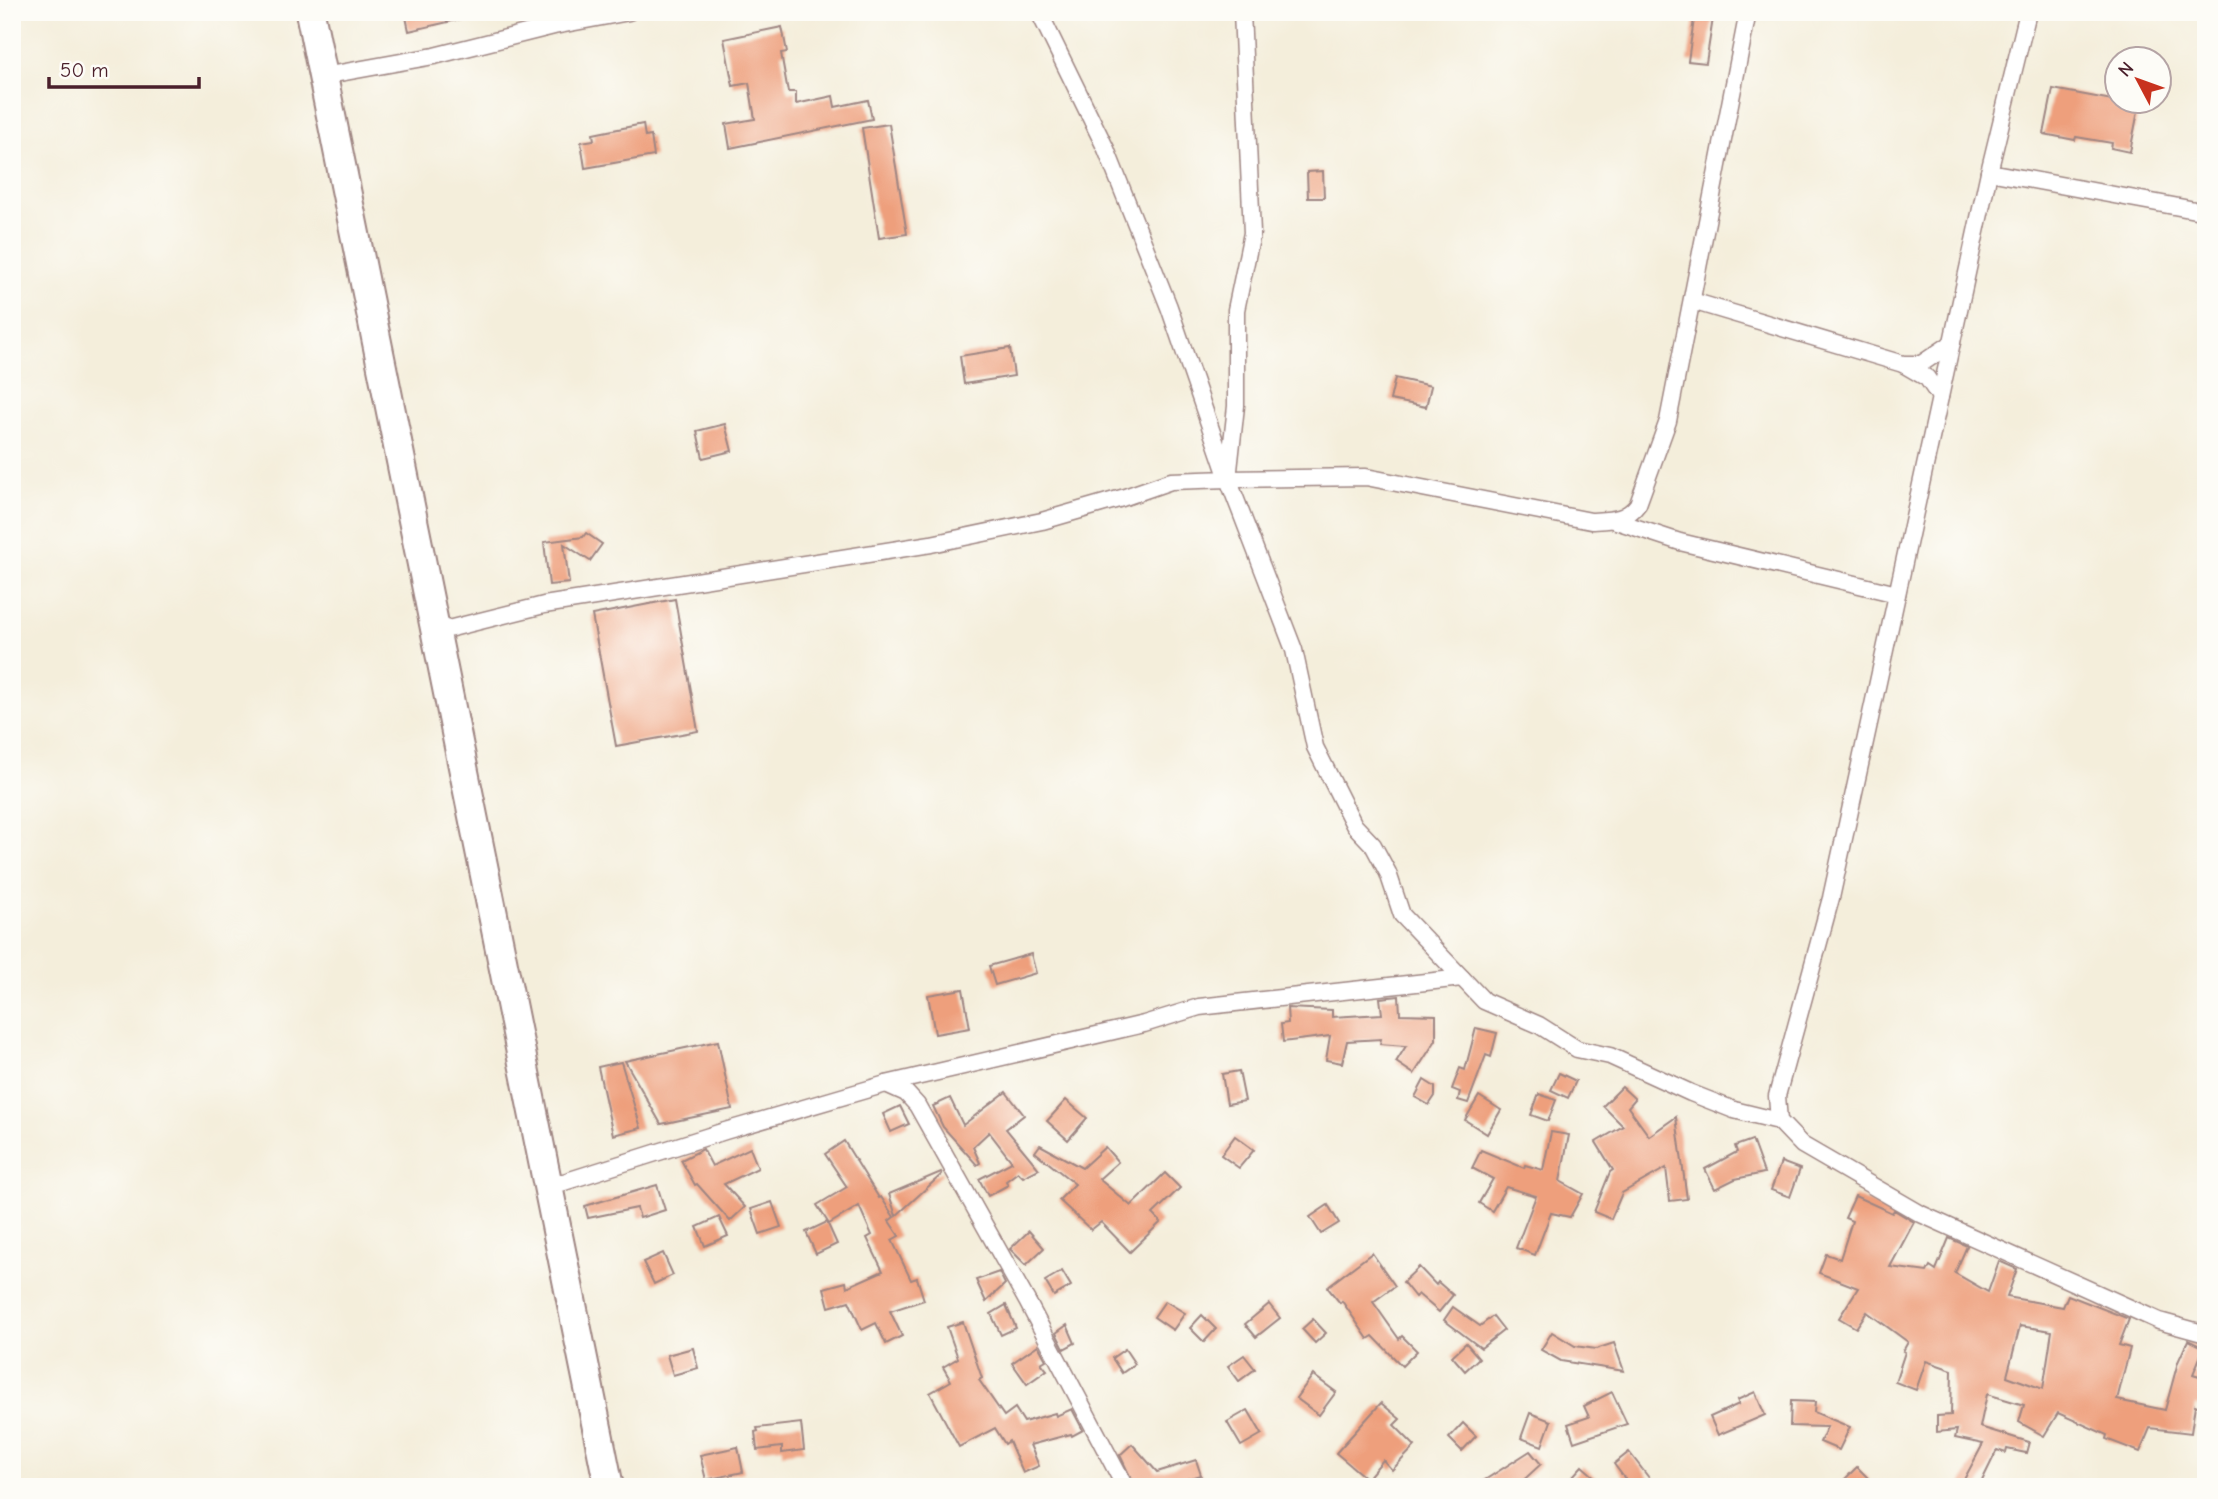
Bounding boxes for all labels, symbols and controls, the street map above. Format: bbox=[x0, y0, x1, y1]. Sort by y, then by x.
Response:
scale bar bbox=[49, 46, 200, 90]
north arrow bbox=[2102, 46, 2172, 116]
text: 50 m bbox=[60, 58, 109, 82]
text: N bbox=[2114, 58, 2138, 81]

